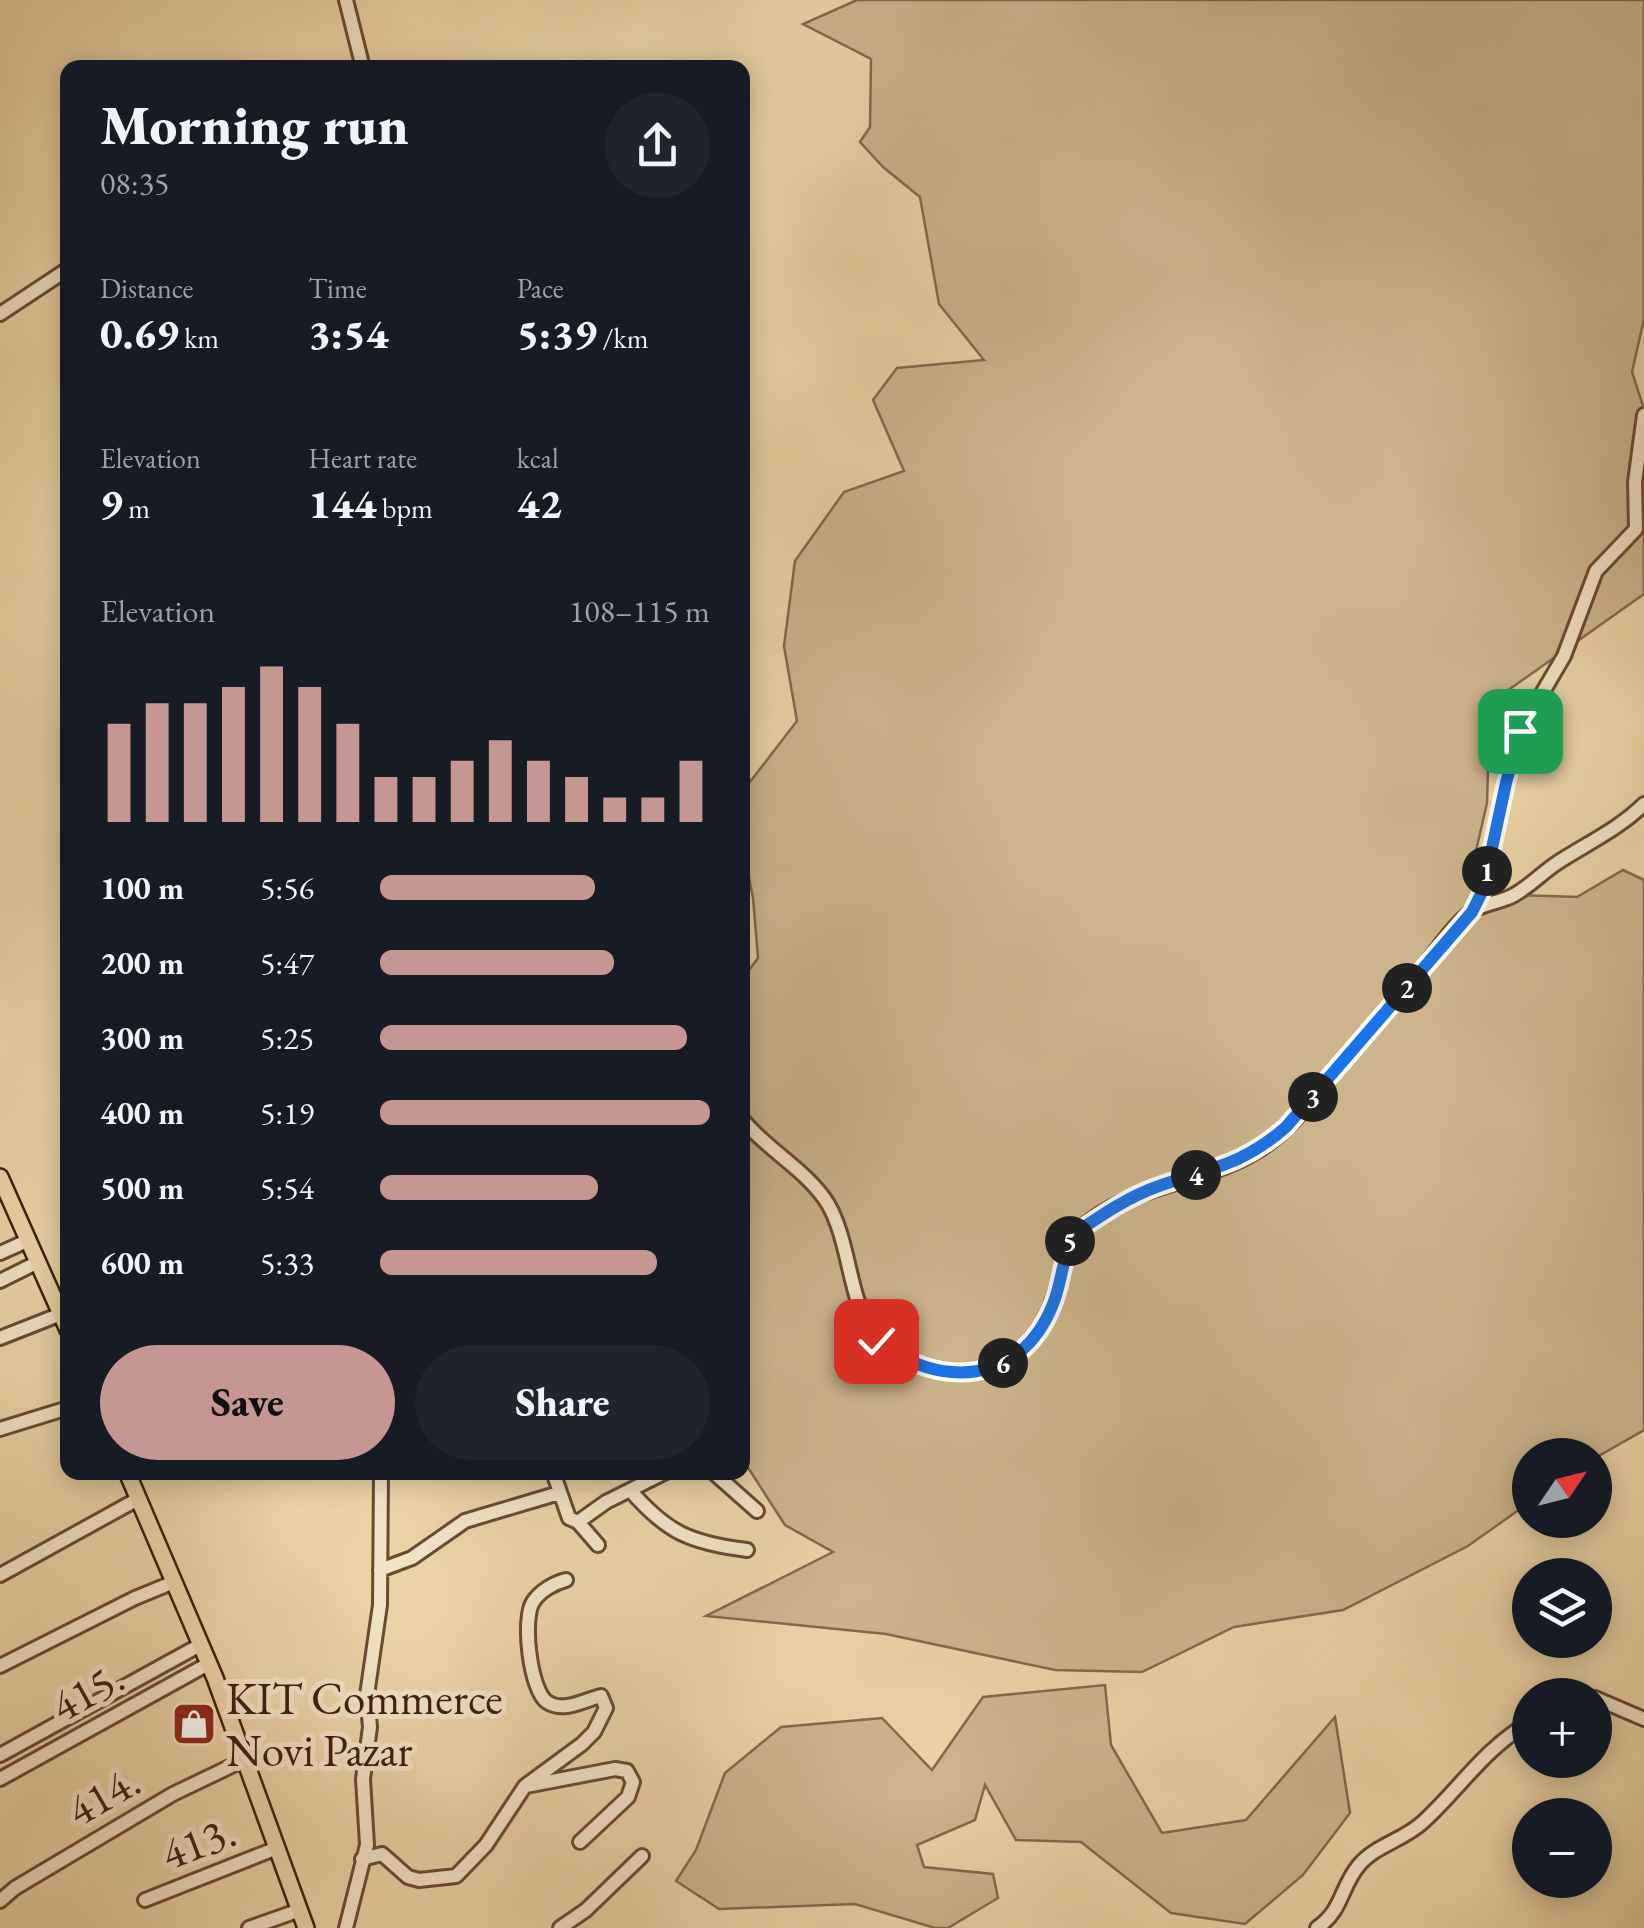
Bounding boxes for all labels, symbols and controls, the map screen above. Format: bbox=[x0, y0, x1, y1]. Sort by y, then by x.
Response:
text: Morning run bbox=[100, 89, 409, 160]
button: share bbox=[605, 93, 710, 198]
text: 08:35 bbox=[100, 162, 169, 204]
text: Distance bbox=[100, 270, 194, 306]
text: Time bbox=[308, 270, 367, 306]
text: Pace bbox=[517, 270, 564, 306]
text: 0.69 bbox=[100, 306, 179, 361]
text: 3:54 bbox=[308, 306, 389, 361]
text: 5:39 bbox=[517, 306, 597, 361]
text: km bbox=[179, 320, 219, 356]
text: /km bbox=[597, 320, 649, 356]
text: Elevation bbox=[100, 440, 201, 476]
text: Heart rate bbox=[308, 440, 417, 476]
text: kcal bbox=[517, 440, 559, 476]
text: 9 bbox=[100, 476, 123, 531]
text: 144 bbox=[308, 476, 376, 531]
text: 42 bbox=[517, 476, 562, 531]
text: m bbox=[123, 490, 150, 526]
text: bpm bbox=[376, 490, 433, 526]
text: Elevation bbox=[100, 590, 215, 632]
text: 108–115 m bbox=[569, 590, 710, 632]
pin bbox=[1478, 689, 1563, 774]
icon: arrive bbox=[1493, 704, 1548, 759]
pin: 1 bbox=[1462, 846, 1512, 896]
text: 1 bbox=[1480, 853, 1494, 889]
text: 100 m bbox=[100, 867, 184, 909]
text: 5:56 bbox=[260, 867, 314, 909]
text: 200 m bbox=[100, 942, 184, 984]
text: 5:47 bbox=[260, 942, 314, 984]
pin: 2 bbox=[1382, 963, 1432, 1013]
text: 2 bbox=[1400, 970, 1414, 1006]
text: 300 m bbox=[100, 1017, 184, 1059]
text: 5:25 bbox=[260, 1017, 314, 1059]
pin: 3 bbox=[1288, 1072, 1338, 1122]
text: 3 bbox=[1306, 1079, 1320, 1115]
text: 400 m bbox=[100, 1092, 184, 1134]
text: 5:19 bbox=[260, 1092, 314, 1134]
pin: 4 bbox=[1171, 1150, 1221, 1200]
text: 4 bbox=[1189, 1157, 1203, 1193]
text: 500 m bbox=[100, 1167, 184, 1209]
text: 5:54 bbox=[260, 1167, 314, 1209]
pin: 5 bbox=[1045, 1216, 1095, 1266]
text: 5 bbox=[1063, 1223, 1077, 1259]
text: 600 m bbox=[100, 1242, 184, 1284]
text: 5:33 bbox=[260, 1242, 314, 1284]
pin bbox=[834, 1299, 919, 1384]
icon: check bbox=[849, 1314, 904, 1369]
pin: 6 bbox=[978, 1338, 1028, 1388]
button: Save bbox=[100, 1345, 395, 1460]
button: Share bbox=[415, 1345, 710, 1460]
text: 6 bbox=[996, 1345, 1010, 1381]
north arrow bbox=[1512, 1438, 1612, 1538]
map controls bbox=[1512, 1438, 1612, 1898]
button: layers bbox=[1512, 1558, 1612, 1658]
street label: 415. bbox=[40, 1647, 134, 1735]
place label: KIT Commerce Novi Pazar bbox=[226, 1669, 503, 1779]
button: + bbox=[1512, 1678, 1612, 1778]
shop icon: KIT Commerce Novi Pazar bbox=[171, 1701, 217, 1747]
street label: 414. bbox=[56, 1751, 150, 1839]
button: − bbox=[1512, 1798, 1612, 1898]
street label: 413. bbox=[153, 1801, 243, 1883]

